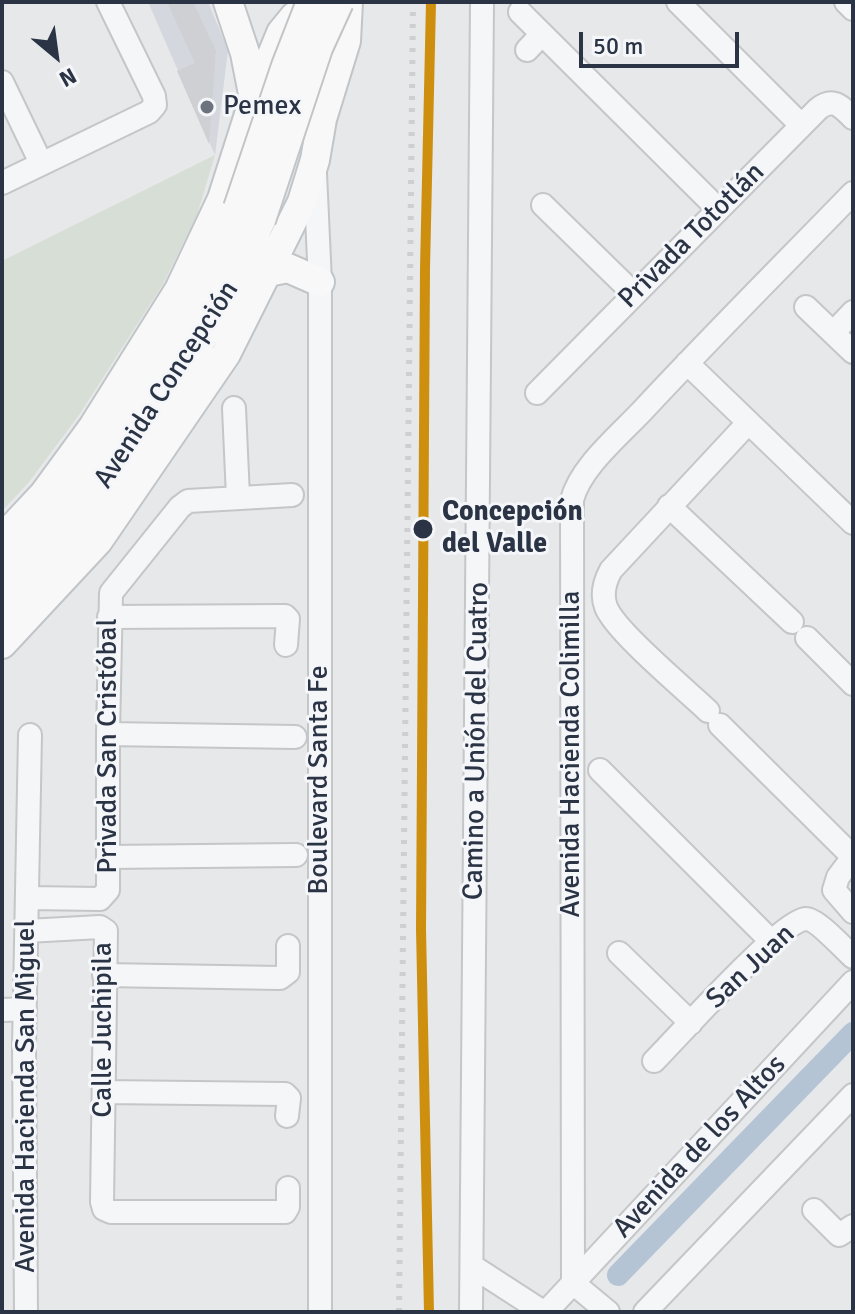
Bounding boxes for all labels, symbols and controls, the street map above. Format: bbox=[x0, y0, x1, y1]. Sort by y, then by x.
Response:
north arrow bbox=[16, 16, 96, 96]
scale bar bbox=[583, 16, 743, 66]
text: 50 m bbox=[593, 31, 643, 61]
text: N bbox=[55, 62, 81, 93]
place label: Pemex bbox=[223, 90, 301, 124]
marker: Pemex bbox=[198, 98, 216, 116]
street label: Privada Tototlán bbox=[612, 156, 772, 316]
street label: Avenida Concepción bbox=[87, 275, 247, 495]
place label: Concepción del Valle bbox=[442, 496, 583, 562]
marker: Concepción del Valle bbox=[411, 517, 435, 541]
street label: Camino a Unión del Cuatro bbox=[457, 582, 497, 900]
street label: Avenida Hacienda Colimilla bbox=[555, 591, 589, 917]
street label: Privada San Cristóbal bbox=[92, 618, 126, 874]
street label: Boulevard Santa Fe bbox=[303, 665, 337, 895]
street label: San Juan bbox=[700, 918, 802, 1016]
street label: Avenida Hacienda San Miguel bbox=[10, 919, 44, 1273]
street label: Calle Juchipila bbox=[87, 942, 121, 1118]
street label: Avenida de los Altos bbox=[607, 1049, 793, 1245]

